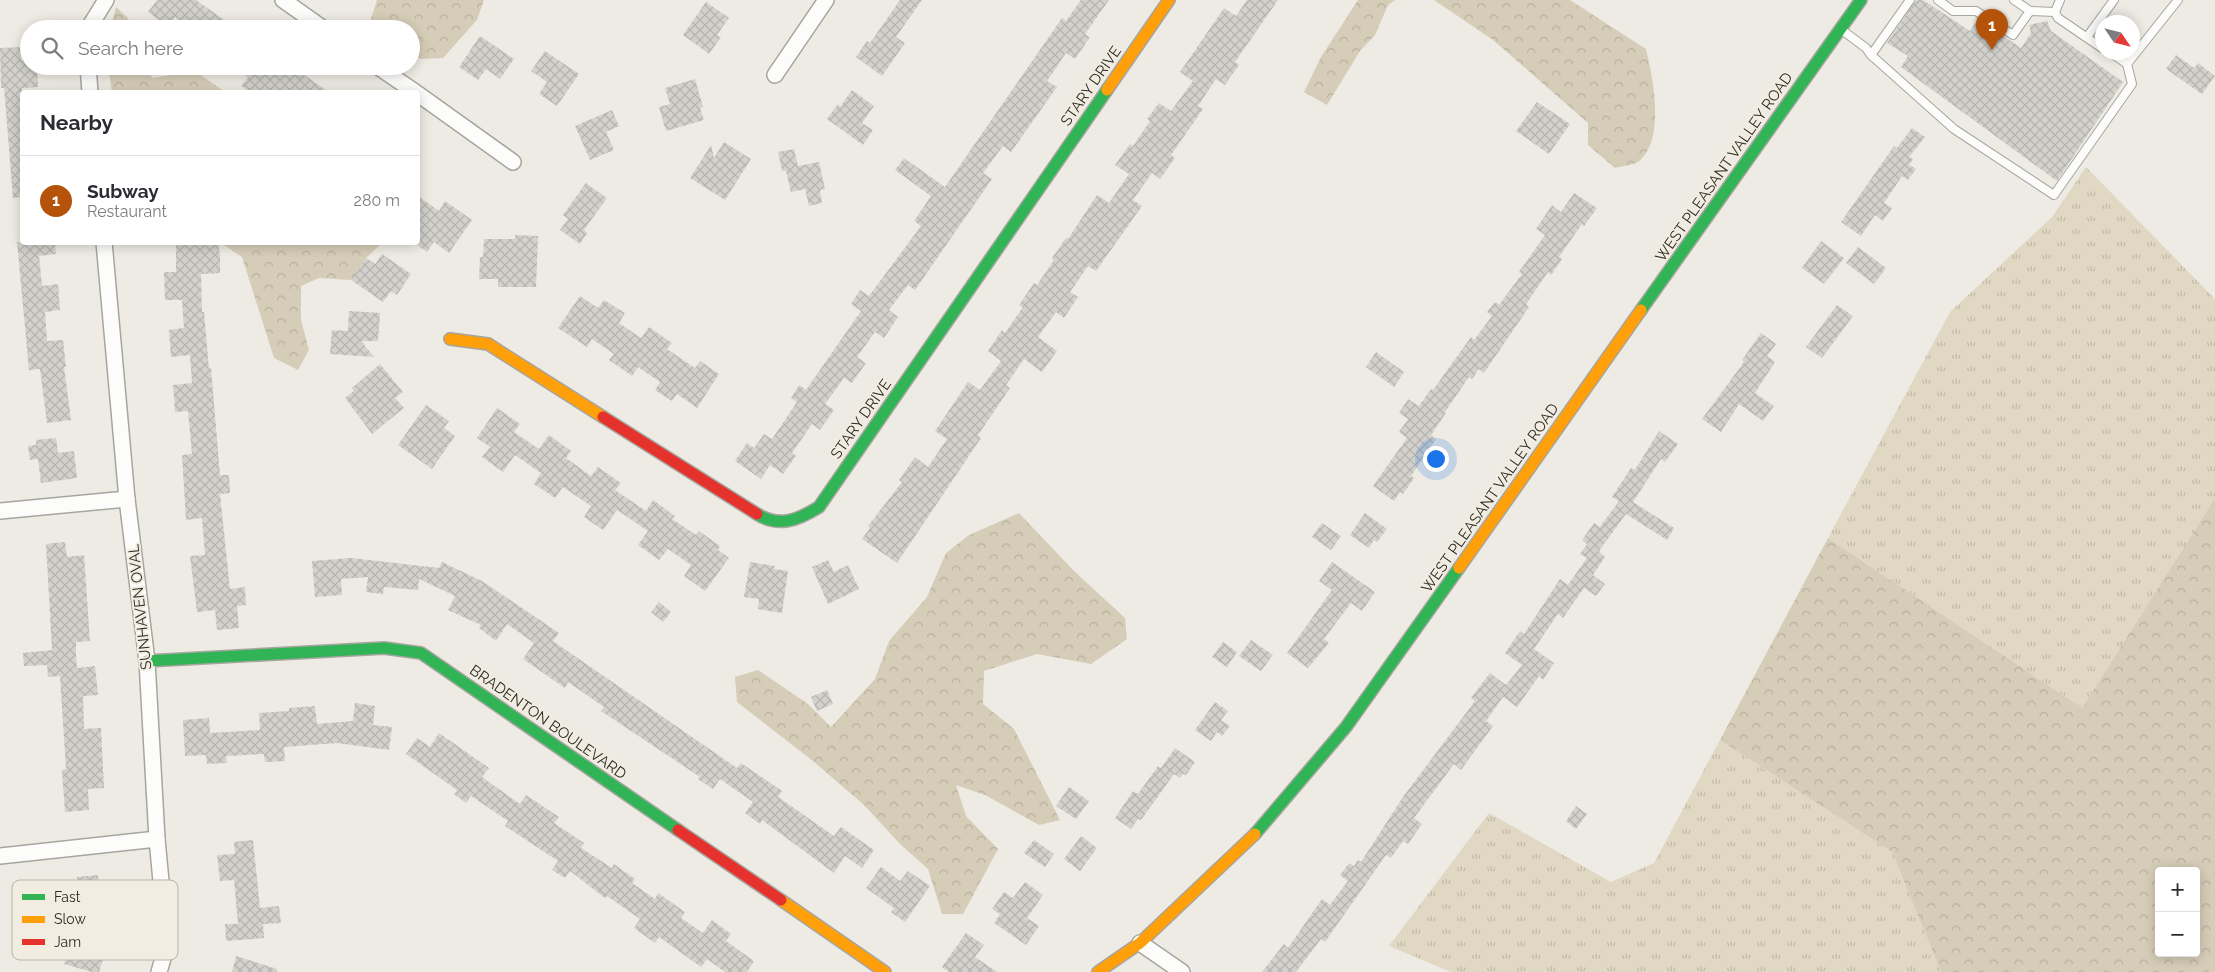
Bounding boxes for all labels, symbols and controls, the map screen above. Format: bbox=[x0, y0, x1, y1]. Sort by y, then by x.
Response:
pin: 1 bbox=[1976, 9, 2008, 50]
north arrow bbox=[2095, 15, 2140, 60]
search box bbox=[20, 20, 420, 75]
icon: search bbox=[38, 34, 66, 62]
text: Search here bbox=[78, 37, 184, 59]
street label: STARY DRIVE bbox=[1057, 43, 1125, 129]
street label: WEST PLEASANT VALLEY ROAD bbox=[1652, 69, 1797, 265]
text: Nearby bbox=[40, 110, 113, 135]
text: Subway bbox=[87, 180, 159, 202]
text: 1 bbox=[52, 191, 60, 210]
text: 280 m bbox=[354, 191, 400, 210]
text: Restaurant bbox=[87, 202, 167, 221]
street label: STARY DRIVE bbox=[827, 376, 895, 462]
street label: WEST PLEASANT VALLEY ROAD bbox=[1418, 400, 1563, 596]
your location bbox=[1423, 446, 1449, 472]
street label: SUNHAVEN OVAL bbox=[124, 543, 156, 671]
street label: BRADENTON BOULEVARD bbox=[466, 661, 630, 783]
map controls bbox=[2155, 867, 2200, 957]
button: + bbox=[2155, 867, 2200, 912]
legend bbox=[12, 880, 178, 960]
text: Fast bbox=[54, 889, 81, 905]
text: Slow bbox=[54, 911, 86, 927]
button: − bbox=[2155, 912, 2200, 957]
text: Jam bbox=[54, 934, 81, 950]

